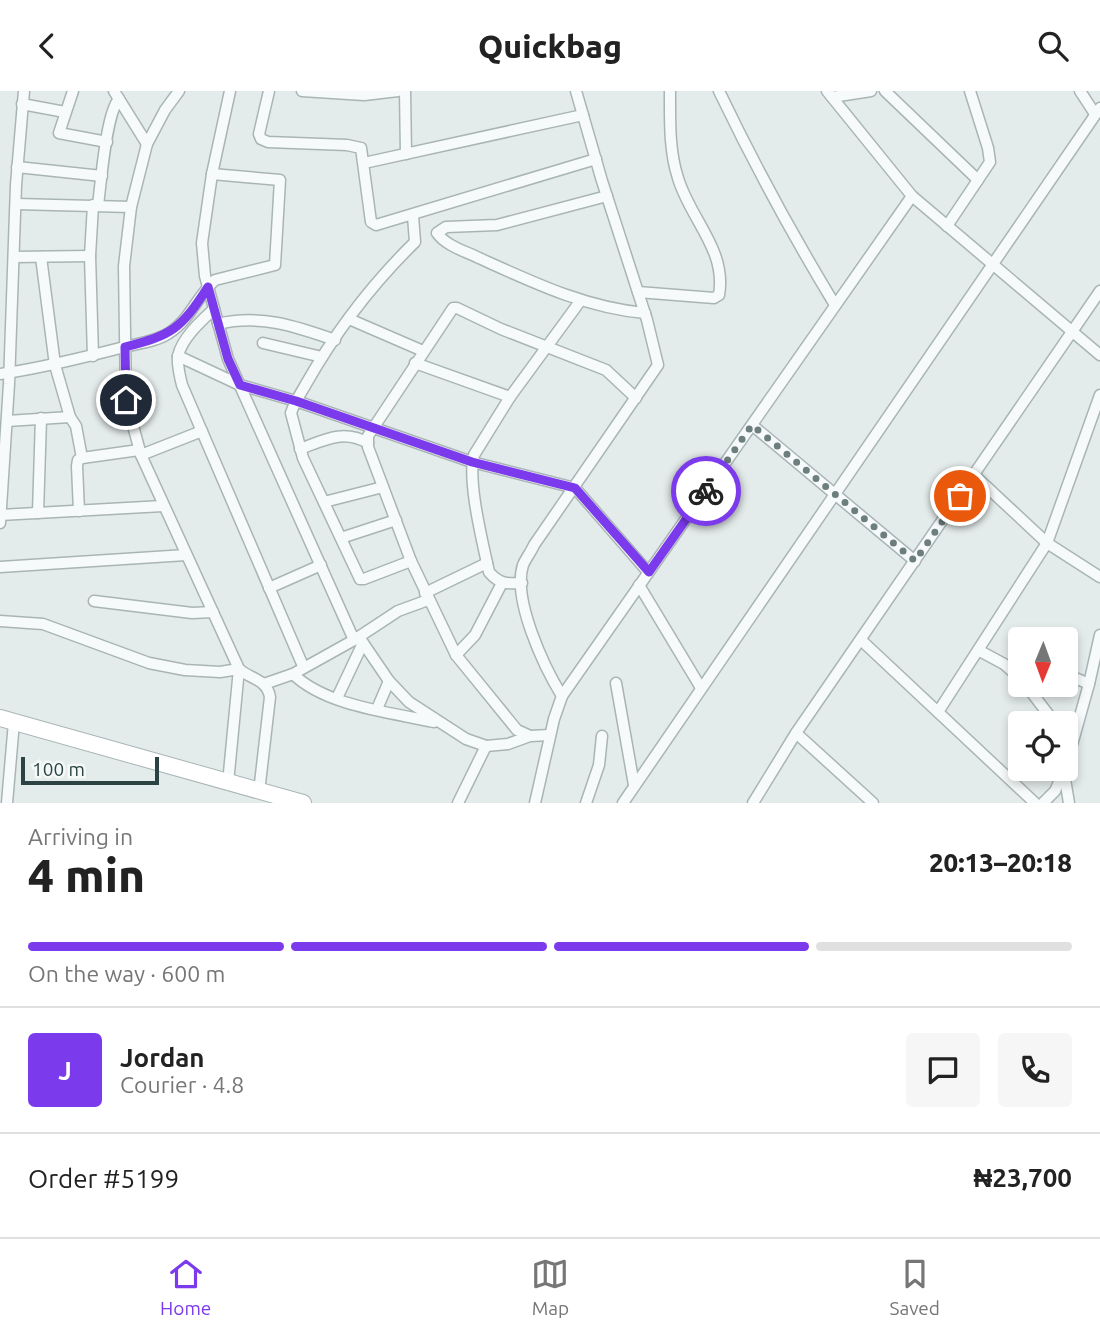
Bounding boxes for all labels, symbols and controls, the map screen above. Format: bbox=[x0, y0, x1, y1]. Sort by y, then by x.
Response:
icon: back bbox=[28, 27, 66, 65]
icon: search bbox=[1034, 27, 1072, 65]
text: Quickbag bbox=[478, 28, 622, 64]
pin bbox=[96, 370, 156, 430]
icon: home bbox=[107, 381, 145, 419]
courier bbox=[671, 456, 741, 526]
pin bbox=[930, 466, 990, 526]
icon: bike bbox=[687, 472, 725, 510]
icon: bag bbox=[941, 477, 979, 515]
north arrow bbox=[1008, 627, 1078, 697]
map controls bbox=[1008, 627, 1078, 781]
button: locate bbox=[1008, 711, 1078, 781]
scale bar bbox=[21, 754, 159, 786]
text: 100 m bbox=[32, 758, 85, 780]
text: Arriving in bbox=[28, 824, 133, 849]
text: 20:13–20:18 bbox=[929, 848, 1072, 877]
text: 4 min bbox=[28, 849, 145, 901]
text: On the way · 600 m bbox=[28, 961, 225, 986]
button: chat bbox=[906, 1033, 980, 1107]
button: phone bbox=[998, 1033, 1072, 1107]
text: Jordan bbox=[120, 1043, 205, 1072]
text: J bbox=[58, 1056, 72, 1085]
text: Courier · 4.8 bbox=[120, 1072, 244, 1097]
text: ₦23,700 bbox=[974, 1163, 1072, 1192]
text: Order #5199 bbox=[28, 1164, 179, 1193]
tab: Home bbox=[160, 1255, 211, 1319]
tab: Map bbox=[531, 1255, 569, 1319]
tab: Saved bbox=[889, 1255, 940, 1319]

